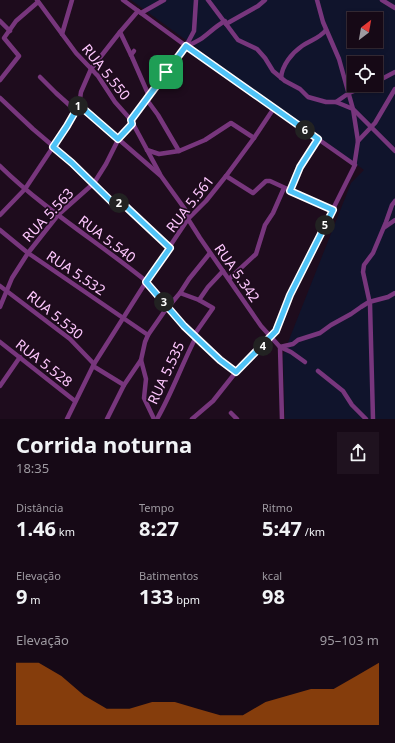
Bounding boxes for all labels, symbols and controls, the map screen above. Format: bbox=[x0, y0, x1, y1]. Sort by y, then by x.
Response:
north arrow bbox=[347, 12, 383, 48]
map controls bbox=[347, 12, 383, 92]
street label: RUA 5.550 bbox=[78, 40, 135, 104]
pin bbox=[149, 55, 183, 89]
button: locate bbox=[347, 56, 383, 92]
icon: arrive bbox=[155, 61, 177, 83]
pin: 1 bbox=[68, 96, 88, 116]
text: 1 bbox=[75, 98, 81, 113]
pin: 6 bbox=[295, 120, 315, 140]
text: 6 bbox=[302, 122, 308, 137]
street label: RUA 5.561 bbox=[161, 171, 218, 236]
street label: RUA 5.563 bbox=[18, 184, 77, 246]
pin: 2 bbox=[109, 193, 129, 213]
text: 2 bbox=[116, 195, 122, 210]
street label: RUA 5.540 bbox=[75, 211, 140, 266]
pin: 5 bbox=[315, 215, 335, 235]
text: 5 bbox=[322, 217, 328, 232]
street label: RUA 5.342 bbox=[210, 240, 264, 306]
street label: RUA 5.532 bbox=[43, 246, 109, 299]
street label: RUA 5.530 bbox=[23, 286, 87, 343]
pin: 3 bbox=[154, 292, 174, 312]
text: 3 bbox=[161, 294, 167, 309]
street label: RUA 5.528 bbox=[12, 334, 77, 391]
pin: 4 bbox=[253, 336, 273, 356]
street label: RUA 5.535 bbox=[143, 338, 188, 407]
text: 4 bbox=[260, 338, 266, 353]
text: Corrida noturna bbox=[16, 429, 192, 459]
button: share bbox=[337, 432, 379, 474]
text: 18:35 bbox=[16, 459, 49, 477]
text: Distância bbox=[16, 500, 63, 515]
text: Tempo bbox=[139, 500, 174, 515]
text: Ritmo bbox=[262, 500, 293, 515]
text: 1.46 bbox=[16, 515, 56, 542]
text: 8:27 bbox=[139, 515, 179, 542]
text: 5:47 bbox=[262, 515, 302, 542]
text: km bbox=[56, 524, 75, 539]
text: /km bbox=[302, 524, 325, 539]
text: Elevação bbox=[16, 568, 61, 583]
text: Batimentos bbox=[139, 568, 198, 583]
text: kcal bbox=[262, 568, 282, 583]
text: 9 bbox=[16, 583, 27, 610]
text: 133 bbox=[139, 583, 173, 610]
text: 98 bbox=[262, 583, 285, 610]
text: m bbox=[27, 592, 41, 607]
text: bpm bbox=[173, 592, 200, 607]
text: Elevação bbox=[16, 631, 69, 649]
text: 95–103 m bbox=[320, 631, 379, 649]

